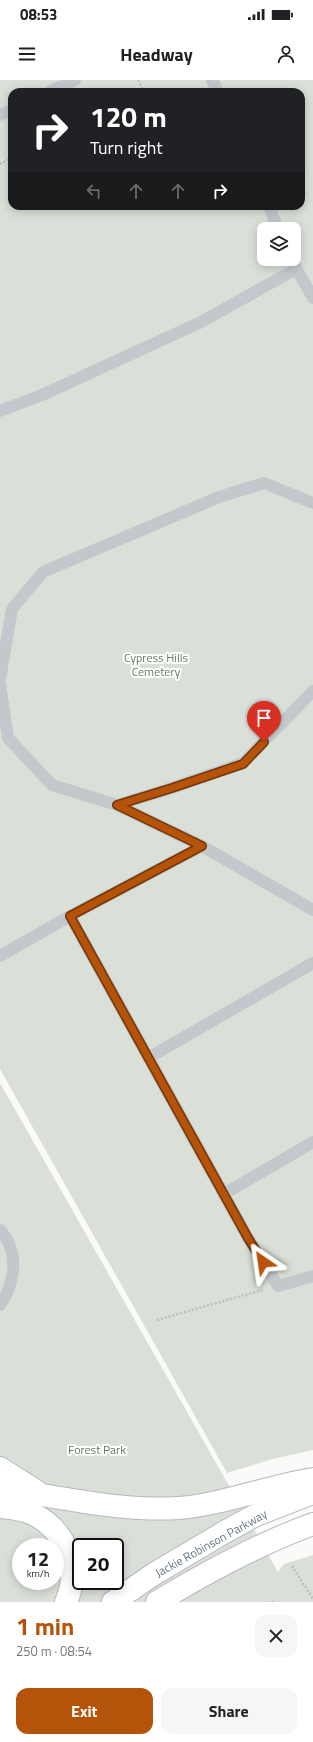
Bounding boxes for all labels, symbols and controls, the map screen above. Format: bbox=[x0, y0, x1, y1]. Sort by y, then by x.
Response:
text: 08:53 bbox=[20, 3, 57, 26]
text: Headway bbox=[120, 41, 193, 68]
icon: menu bbox=[16, 43, 38, 65]
icon: person bbox=[275, 43, 297, 65]
text: 120 m bbox=[90, 95, 167, 138]
icon: right bbox=[24, 104, 76, 156]
text: Turn right bbox=[90, 134, 163, 161]
icon: left bbox=[83, 180, 105, 202]
icon: ahead bbox=[125, 180, 147, 202]
icon: ahead bbox=[167, 180, 189, 202]
icon: right bbox=[209, 180, 231, 202]
map controls bbox=[257, 222, 301, 266]
button: layers bbox=[257, 222, 301, 266]
park label: Cypress Hills Cemetery bbox=[124, 648, 189, 681]
pin bbox=[247, 701, 281, 742]
icon: arrive bbox=[253, 707, 275, 729]
position arrow bbox=[242, 1241, 284, 1283]
park label: Forest Park bbox=[68, 1440, 126, 1459]
street label: Jackie Robinson Parkway bbox=[151, 1504, 271, 1582]
speed limit sign: 20 bbox=[72, 1538, 124, 1590]
text: 12 bbox=[27, 1543, 49, 1574]
text: km/h bbox=[27, 1566, 49, 1581]
text: 1 min bbox=[16, 1608, 74, 1644]
button: close bbox=[255, 1615, 297, 1657]
text: 250 m · 08:54 bbox=[16, 1641, 92, 1661]
button: Exit bbox=[16, 1688, 153, 1734]
button: Share bbox=[161, 1688, 297, 1734]

